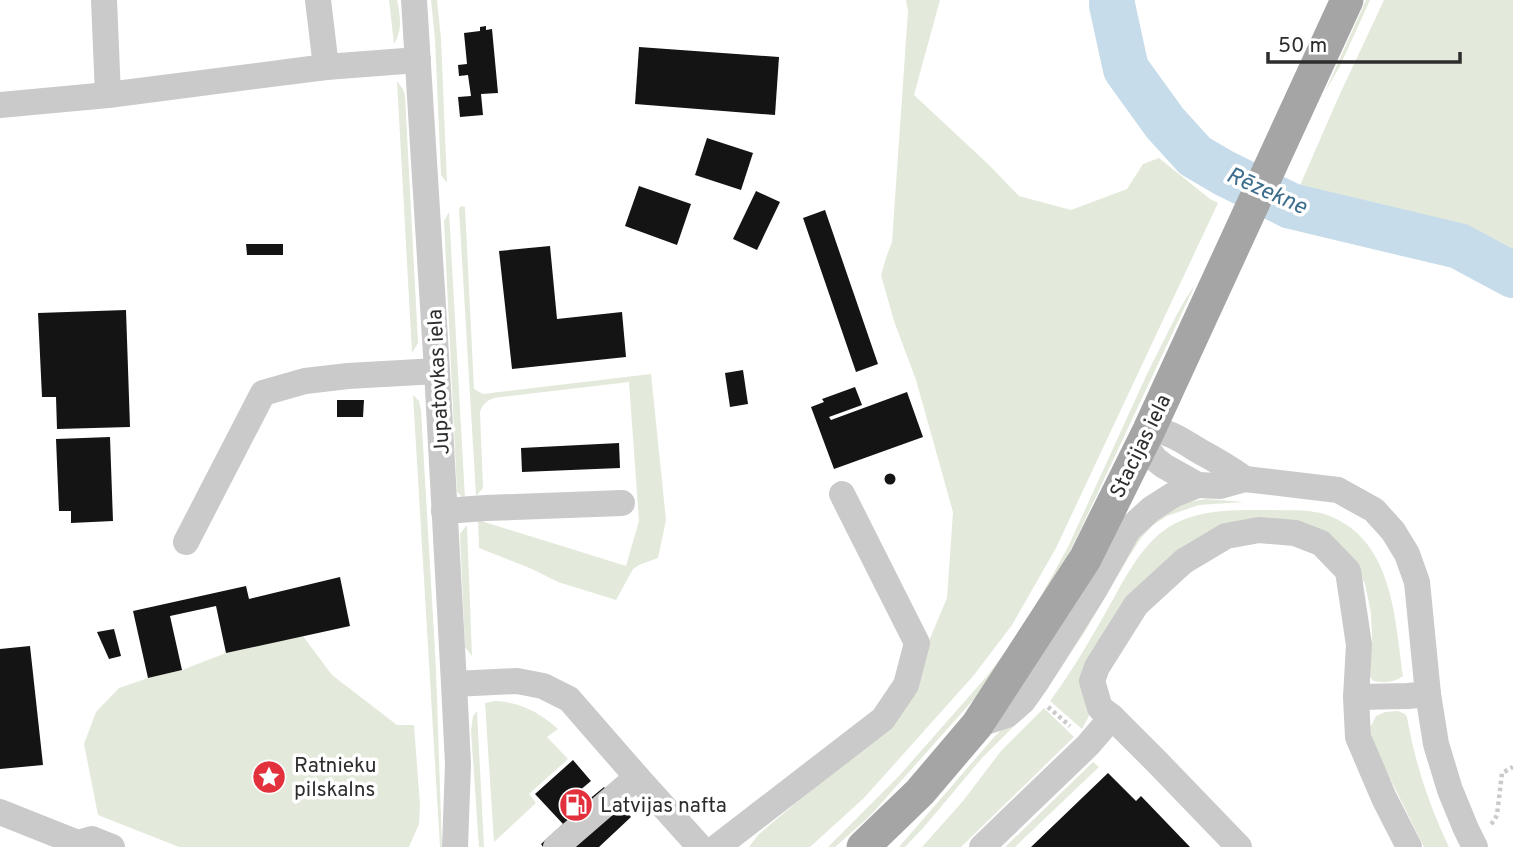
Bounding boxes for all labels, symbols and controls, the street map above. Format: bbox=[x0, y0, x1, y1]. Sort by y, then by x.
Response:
scale bar bbox=[1268, 21, 1460, 65]
text: 50 m bbox=[1278, 33, 1327, 60]
water label: Rēzekne bbox=[1221, 162, 1312, 223]
street label: Jupatovkas iela bbox=[422, 308, 457, 456]
street label: Stacijas iela bbox=[1105, 390, 1178, 503]
place label: Ratnieku pilskalns bbox=[294, 753, 377, 804]
place icon: Ratnieku pilskalns bbox=[250, 758, 288, 796]
fuel station icon: Latvijas nafta bbox=[557, 786, 595, 824]
place label: Latvijas nafta bbox=[600, 793, 727, 820]

